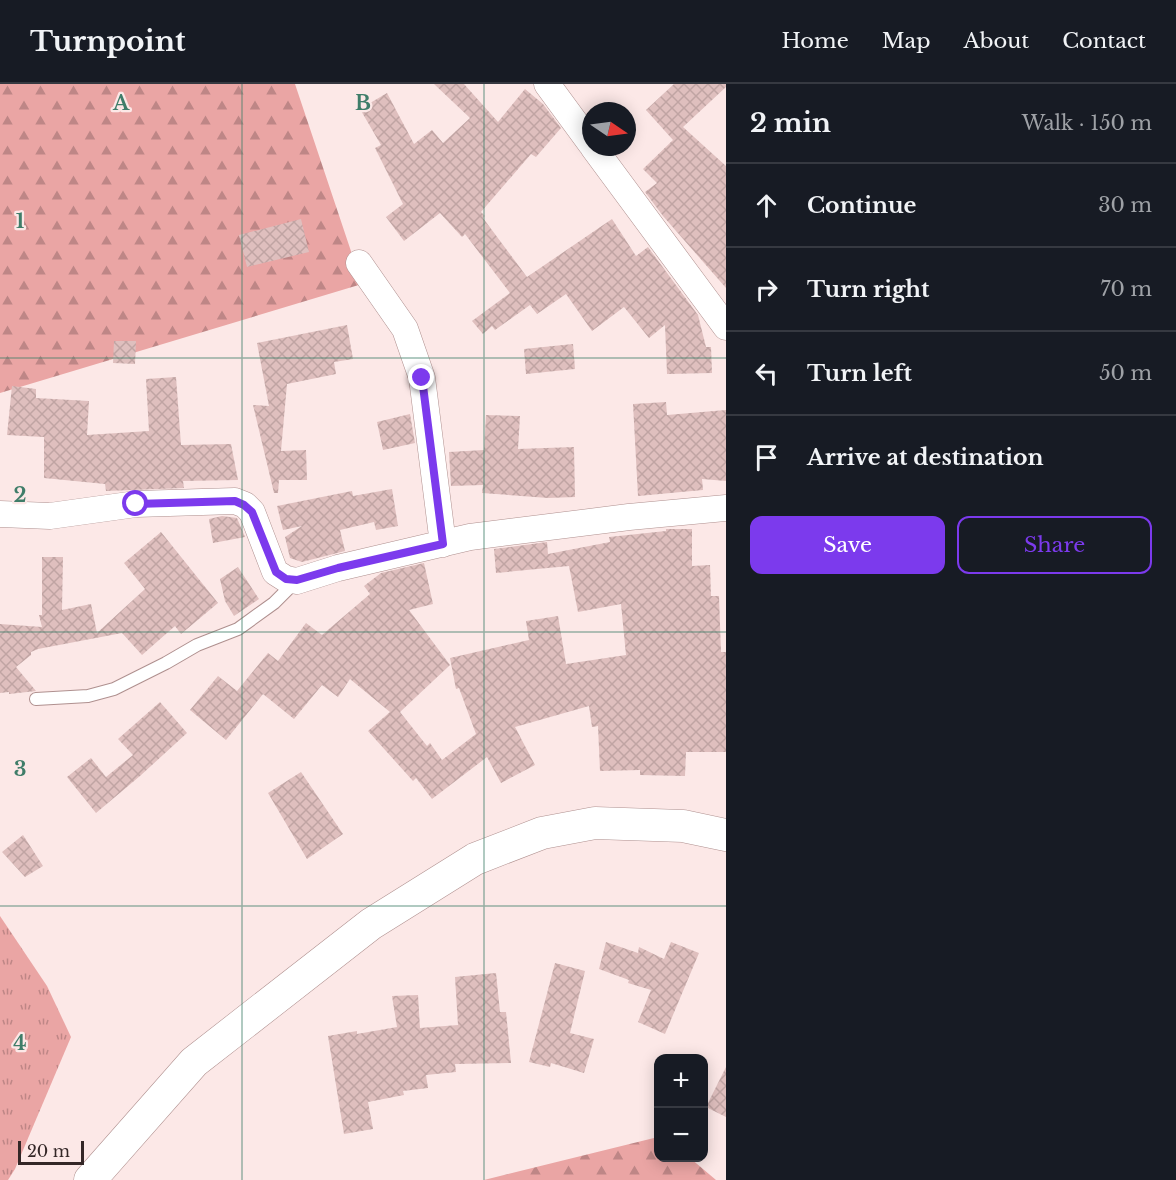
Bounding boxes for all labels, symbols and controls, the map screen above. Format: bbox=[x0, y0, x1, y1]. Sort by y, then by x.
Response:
text: Turnpoint bbox=[30, 24, 186, 59]
text: Home bbox=[782, 28, 849, 54]
text: Map bbox=[882, 28, 930, 54]
text: About bbox=[963, 28, 1029, 54]
text: Contact bbox=[1062, 28, 1146, 54]
text: A bbox=[112, 91, 130, 115]
text: B bbox=[355, 91, 371, 115]
north arrow bbox=[582, 102, 636, 156]
text: 2 min bbox=[750, 107, 831, 139]
text: Walk · 150 m bbox=[1022, 111, 1152, 135]
icon: ahead bbox=[750, 189, 783, 222]
text: Continue bbox=[807, 192, 916, 219]
text: 30 m bbox=[1098, 193, 1152, 217]
text: 1 bbox=[16, 209, 25, 233]
icon: right bbox=[750, 273, 783, 306]
text: Turn right bbox=[807, 276, 929, 303]
text: 70 m bbox=[1100, 277, 1152, 301]
icon: left bbox=[750, 357, 783, 390]
text: Turn left bbox=[807, 360, 912, 387]
text: 50 m bbox=[1099, 361, 1152, 385]
route end bbox=[408, 364, 434, 390]
icon: arrive bbox=[750, 441, 783, 474]
text: Arrive at destination bbox=[807, 444, 1044, 471]
text: 2 bbox=[13, 483, 27, 507]
route start bbox=[122, 490, 148, 516]
button: Save bbox=[750, 516, 945, 574]
button: Share bbox=[957, 516, 1152, 574]
text: 3 bbox=[14, 757, 26, 781]
text: 4 bbox=[13, 1031, 27, 1055]
map controls bbox=[654, 1054, 708, 1162]
button: + bbox=[654, 1054, 708, 1108]
button: − bbox=[654, 1108, 708, 1162]
scale bar bbox=[18, 1138, 84, 1166]
text: 20 m bbox=[27, 1141, 70, 1161]

